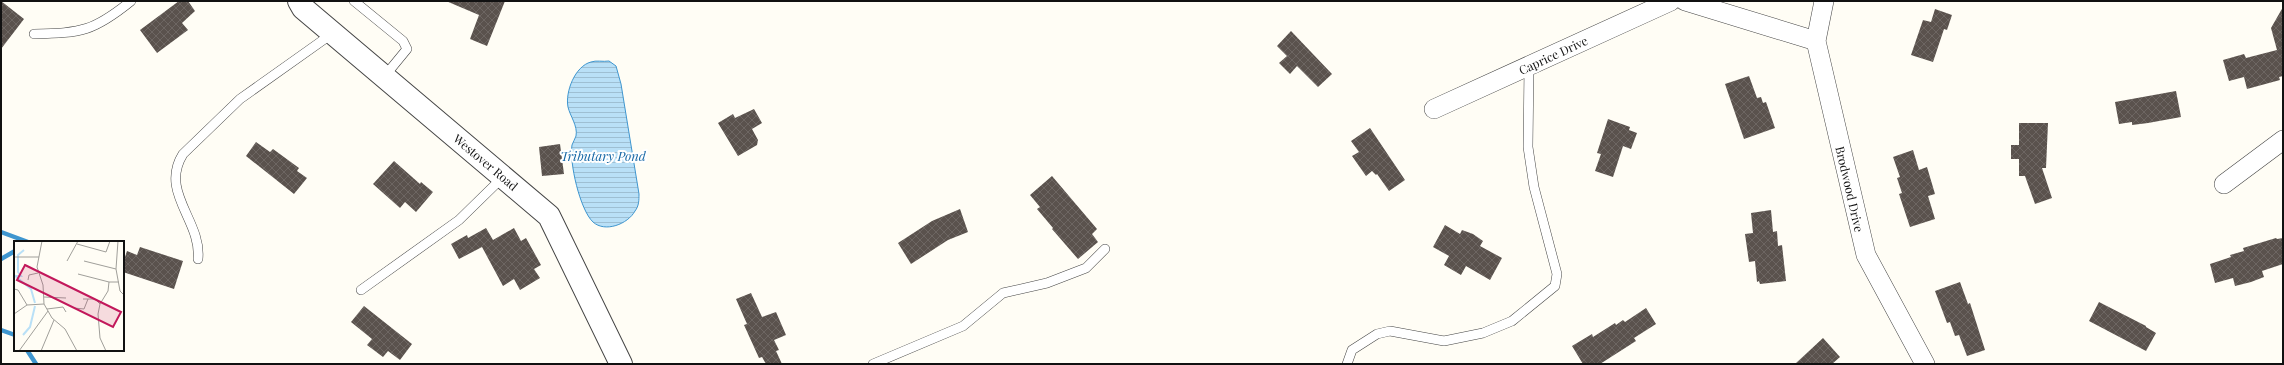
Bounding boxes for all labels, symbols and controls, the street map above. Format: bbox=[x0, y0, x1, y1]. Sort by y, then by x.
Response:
street label: Caprice Drive bbox=[1516, 32, 1590, 78]
street label: Westover Road bbox=[450, 130, 522, 194]
street label: Brodwood Drive bbox=[1832, 144, 1868, 234]
water label: Tributary Pond bbox=[560, 147, 647, 164]
inset map bbox=[14, 241, 124, 351]

